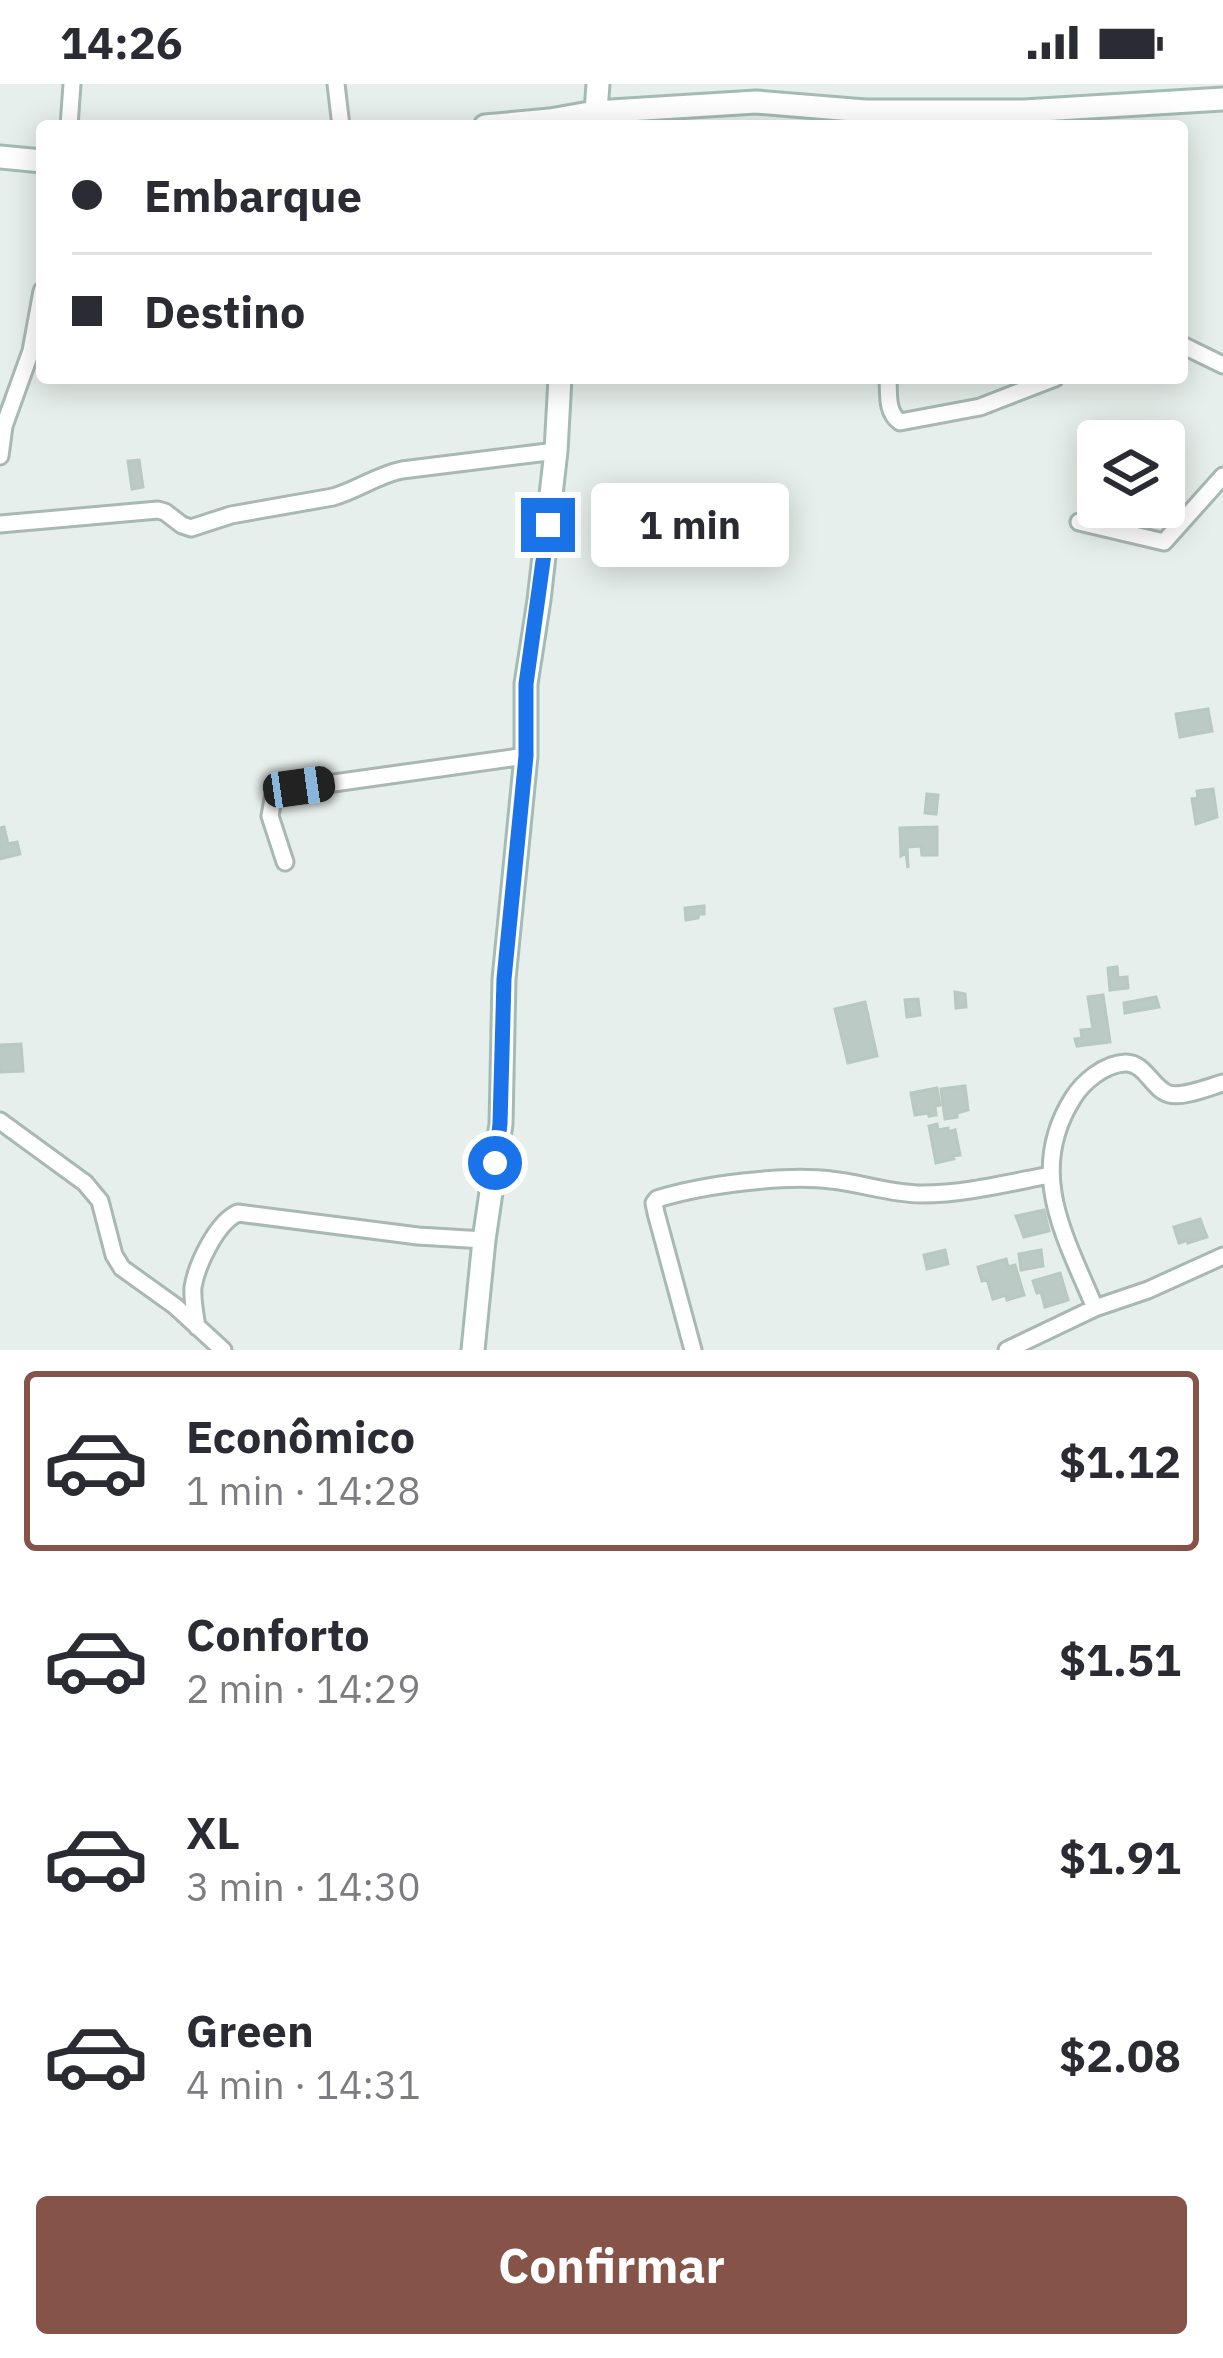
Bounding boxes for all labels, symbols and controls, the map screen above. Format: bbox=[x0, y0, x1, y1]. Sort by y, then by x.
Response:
text: 14:26 bbox=[60, 13, 183, 71]
text: Embarque bbox=[144, 166, 362, 224]
text: Destino bbox=[144, 282, 305, 340]
map controls bbox=[1077, 420, 1185, 528]
button: layers bbox=[1077, 420, 1185, 528]
callout: 1 min bbox=[590, 483, 788, 567]
route end bbox=[521, 498, 575, 552]
text: 1 min bbox=[639, 499, 741, 550]
car bbox=[261, 764, 337, 810]
route start bbox=[468, 1136, 522, 1190]
icon: car bbox=[42, 1407, 150, 1515]
text: Econômico bbox=[186, 1407, 415, 1465]
text: $1.12 bbox=[1059, 1432, 1181, 1490]
text: 1 min · 14:28 bbox=[186, 1465, 421, 1516]
icon: car bbox=[42, 1605, 150, 1713]
text: Conforto bbox=[186, 1605, 370, 1663]
text: $1.51 bbox=[1059, 1630, 1181, 1688]
text: 2 min · 14:29 bbox=[186, 1663, 421, 1714]
icon: car bbox=[42, 1803, 150, 1911]
text: XL bbox=[186, 1803, 240, 1861]
text: $1.91 bbox=[1059, 1828, 1181, 1886]
text: 3 min · 14:30 bbox=[186, 1861, 421, 1912]
icon: car bbox=[42, 2001, 150, 2109]
text: Green bbox=[186, 2001, 314, 2059]
text: $2.08 bbox=[1059, 2026, 1181, 2084]
text: 4 min · 14:31 bbox=[186, 2059, 421, 2110]
button: Confirmar bbox=[36, 2196, 1187, 2334]

